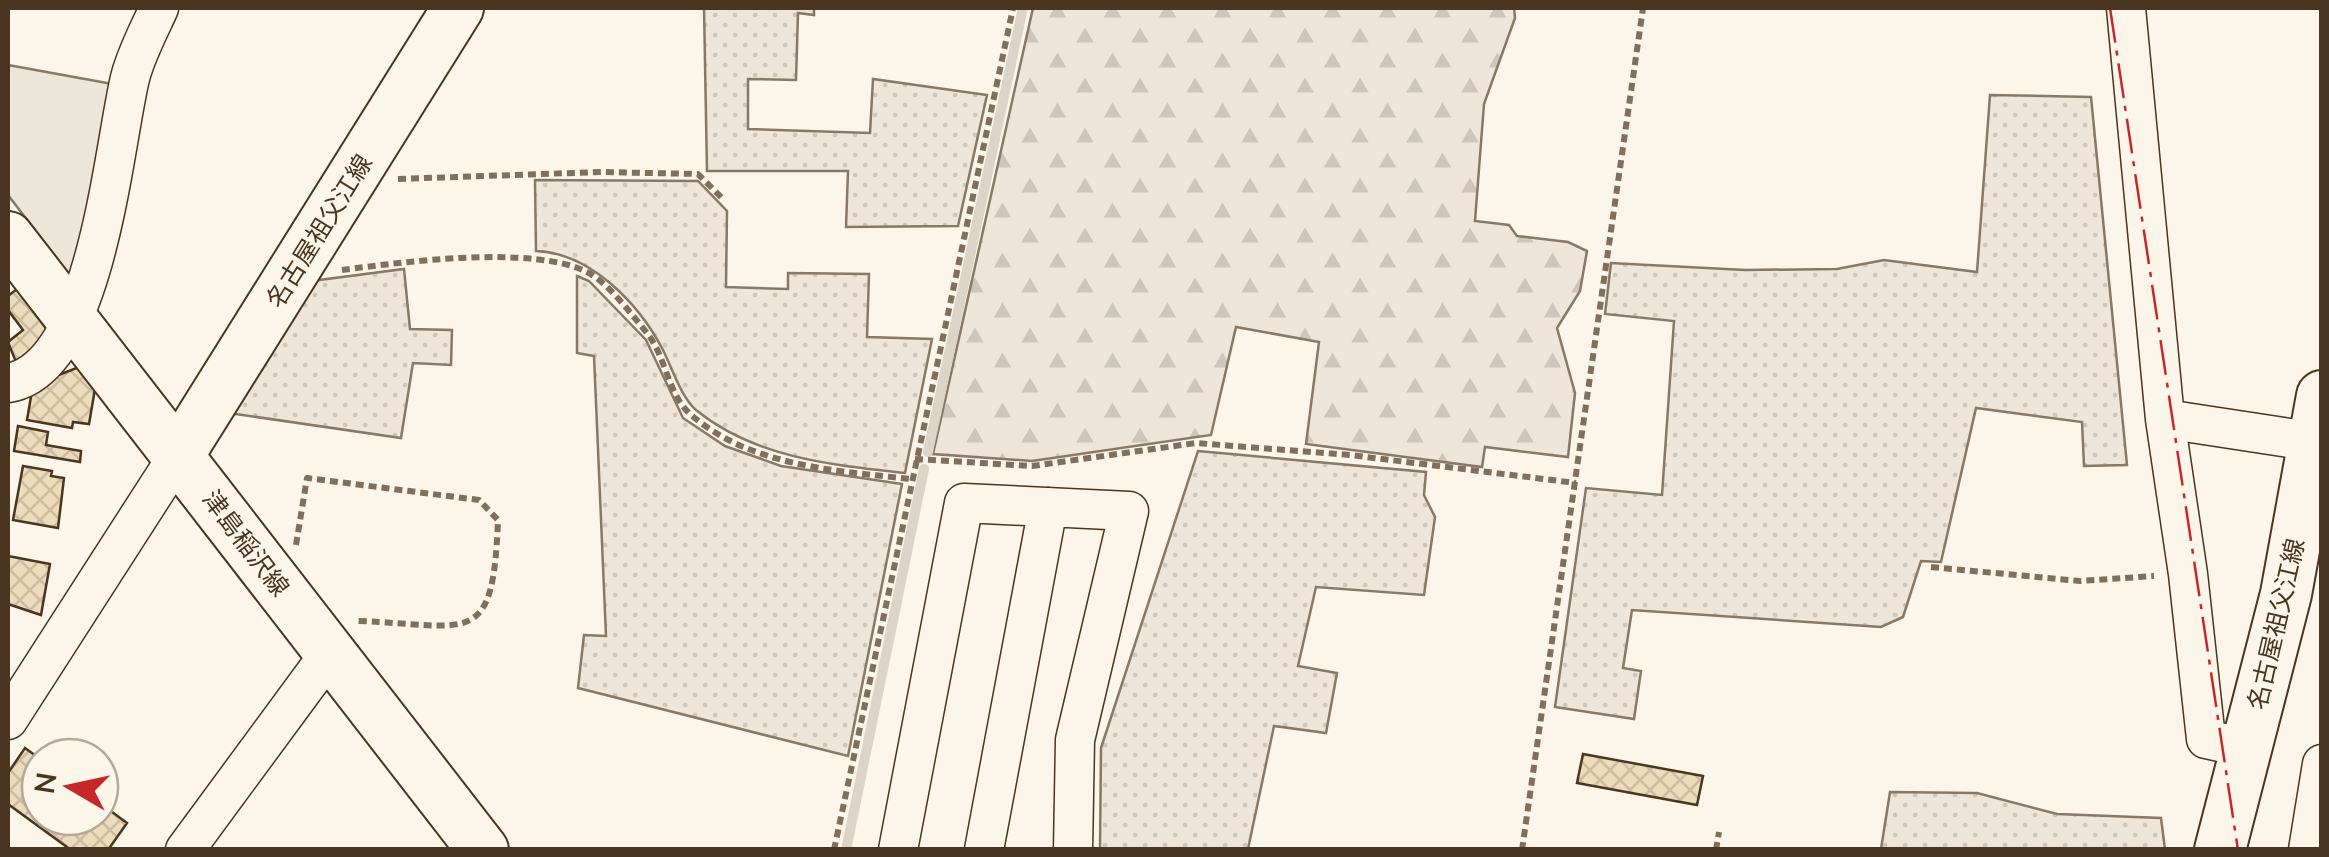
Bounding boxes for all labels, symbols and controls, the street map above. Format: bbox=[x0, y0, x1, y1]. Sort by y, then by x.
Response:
street label: 名古屋祖父江線 bbox=[259, 148, 381, 315]
street label: 津島稲沢線 bbox=[194, 483, 296, 604]
street label: 名古屋祖父江線 bbox=[2241, 535, 2313, 713]
north arrow bbox=[20, 737, 120, 837]
text: N bbox=[26, 770, 67, 797]

